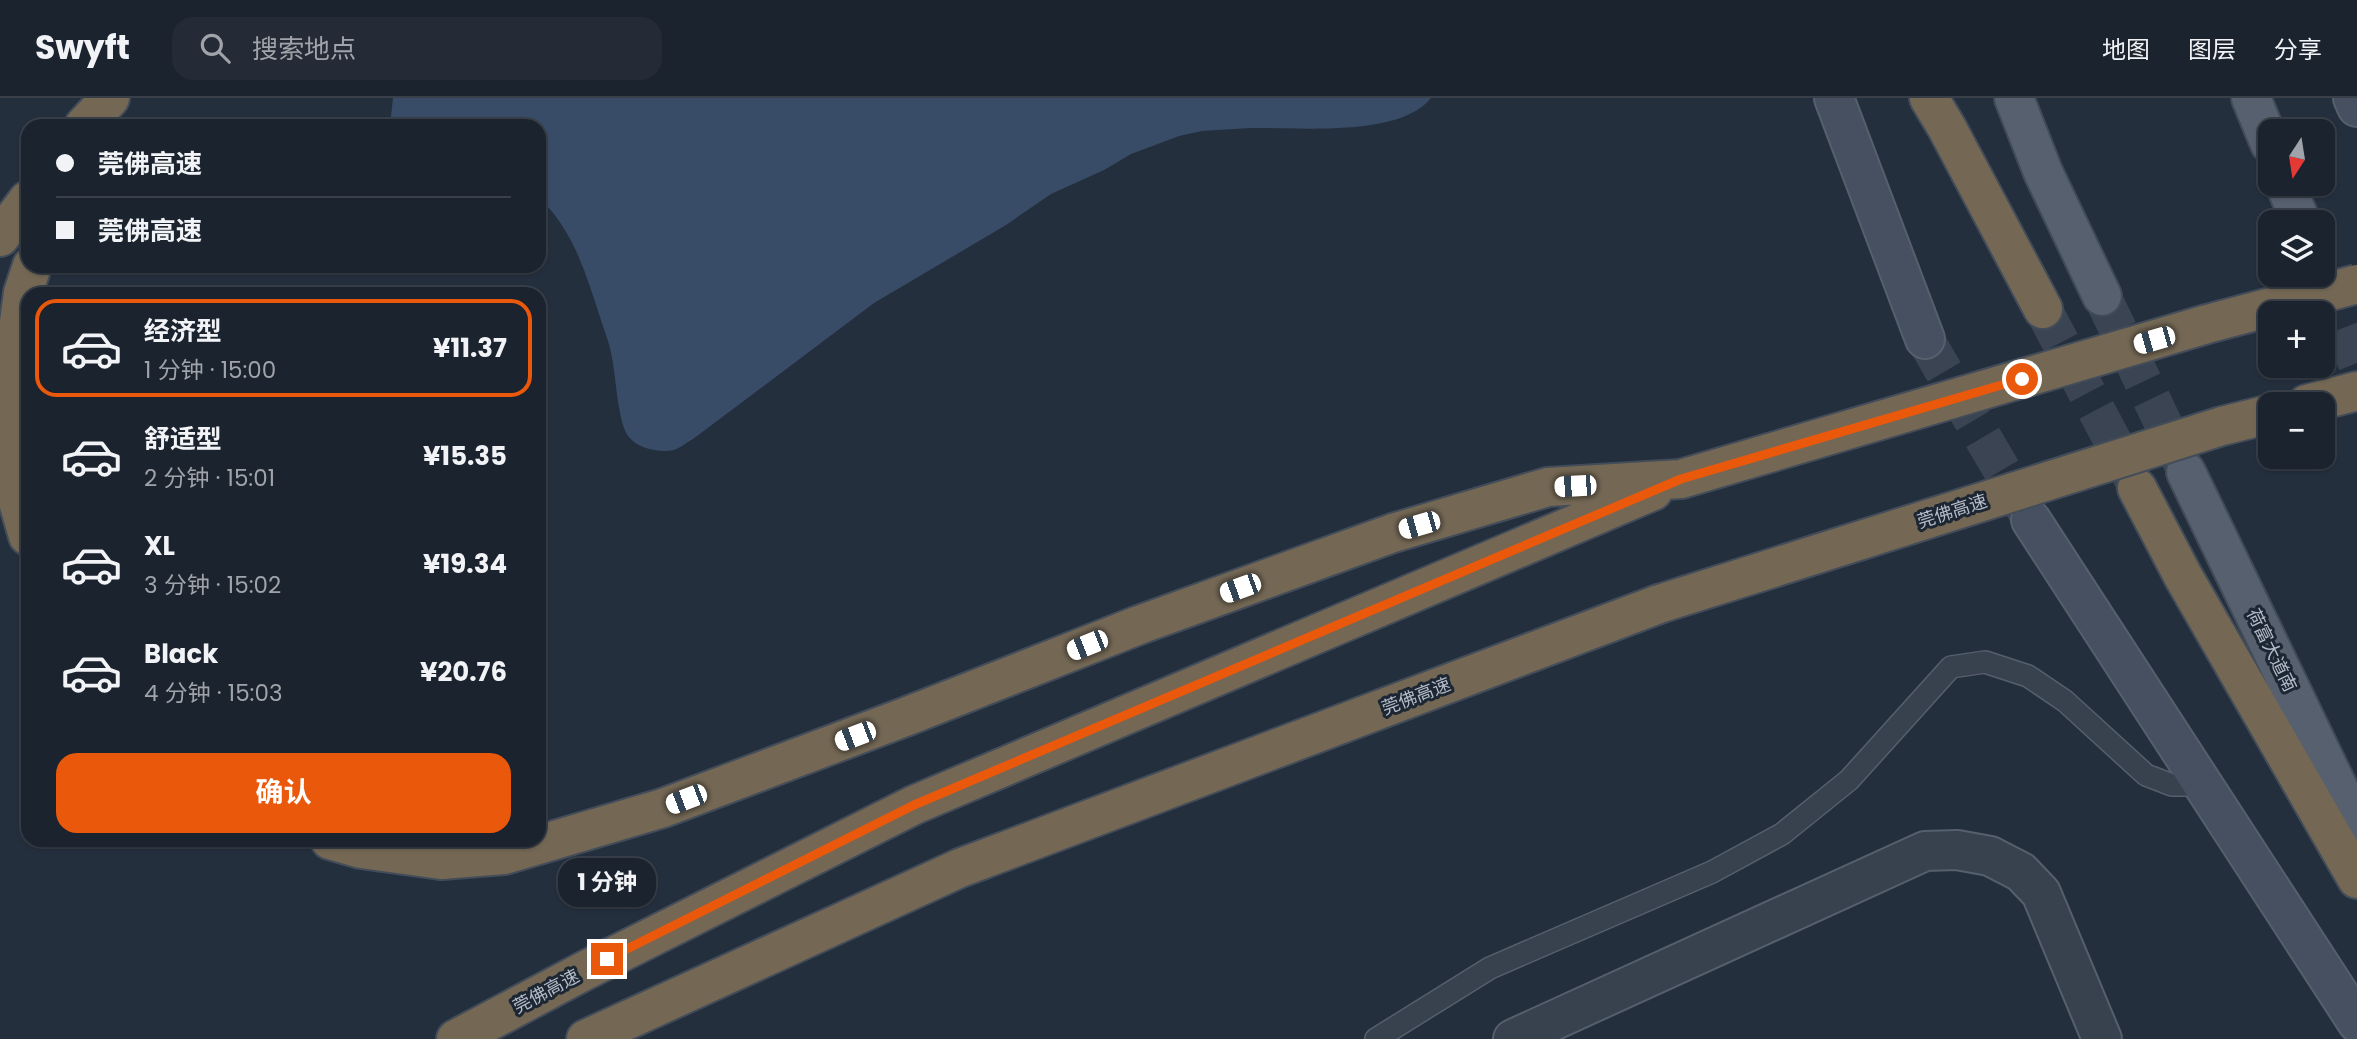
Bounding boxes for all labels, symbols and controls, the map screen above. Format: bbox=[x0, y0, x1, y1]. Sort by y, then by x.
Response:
search box bbox=[172, 17, 662, 80]
text: Swyft bbox=[35, 24, 130, 71]
icon: search bbox=[196, 29, 234, 67]
text: 搜索地点 bbox=[252, 31, 356, 67]
text: 地图 bbox=[2102, 33, 2150, 66]
text: 图层 bbox=[2188, 33, 2236, 66]
text: 分享 bbox=[2274, 33, 2322, 66]
north arrow bbox=[2258, 119, 2334, 196]
map controls bbox=[2258, 119, 2335, 469]
text: 莞佛高速 bbox=[98, 146, 202, 182]
button: layers bbox=[2258, 210, 2335, 287]
text: 莞佛高速 bbox=[98, 213, 202, 249]
button: + bbox=[2258, 301, 2335, 378]
text: 经济型 bbox=[144, 313, 222, 349]
icon: car bbox=[60, 317, 123, 380]
car bbox=[2131, 324, 2178, 356]
text: ¥11.37 bbox=[433, 330, 507, 366]
text: 1 分钟 · 15:00 bbox=[144, 354, 276, 386]
route start bbox=[2006, 363, 2038, 395]
button: − bbox=[2258, 392, 2335, 469]
text: 舒适型 bbox=[144, 421, 222, 457]
icon: car bbox=[60, 425, 123, 488]
text: ¥15.35 bbox=[423, 438, 507, 474]
text: 2 分钟 · 15:01 bbox=[144, 462, 275, 494]
car bbox=[1554, 474, 1597, 498]
street label: 莞佛高速 bbox=[1914, 488, 1990, 534]
car bbox=[1396, 509, 1443, 541]
text: XL bbox=[144, 528, 175, 564]
icon: car bbox=[60, 533, 123, 596]
text: ¥19.34 bbox=[423, 546, 507, 582]
text: 3 分钟 · 15:02 bbox=[144, 569, 281, 601]
car bbox=[1217, 571, 1264, 605]
street label: 荷富大道南 bbox=[2241, 604, 2303, 696]
car bbox=[1064, 627, 1111, 663]
text: Black bbox=[144, 636, 218, 672]
icon: car bbox=[60, 641, 123, 704]
text: ¥20.76 bbox=[420, 654, 507, 690]
street label: 莞佛高速 bbox=[1378, 671, 1454, 721]
text: 4 分钟 · 15:03 bbox=[144, 677, 282, 709]
car bbox=[832, 719, 879, 753]
button: 确认 bbox=[56, 753, 511, 833]
car bbox=[663, 782, 710, 816]
callout: 1 分钟 bbox=[558, 858, 656, 906]
text: 1 分钟 bbox=[577, 866, 637, 898]
route end bbox=[591, 943, 623, 975]
street label: 莞佛高速 bbox=[508, 963, 584, 1019]

